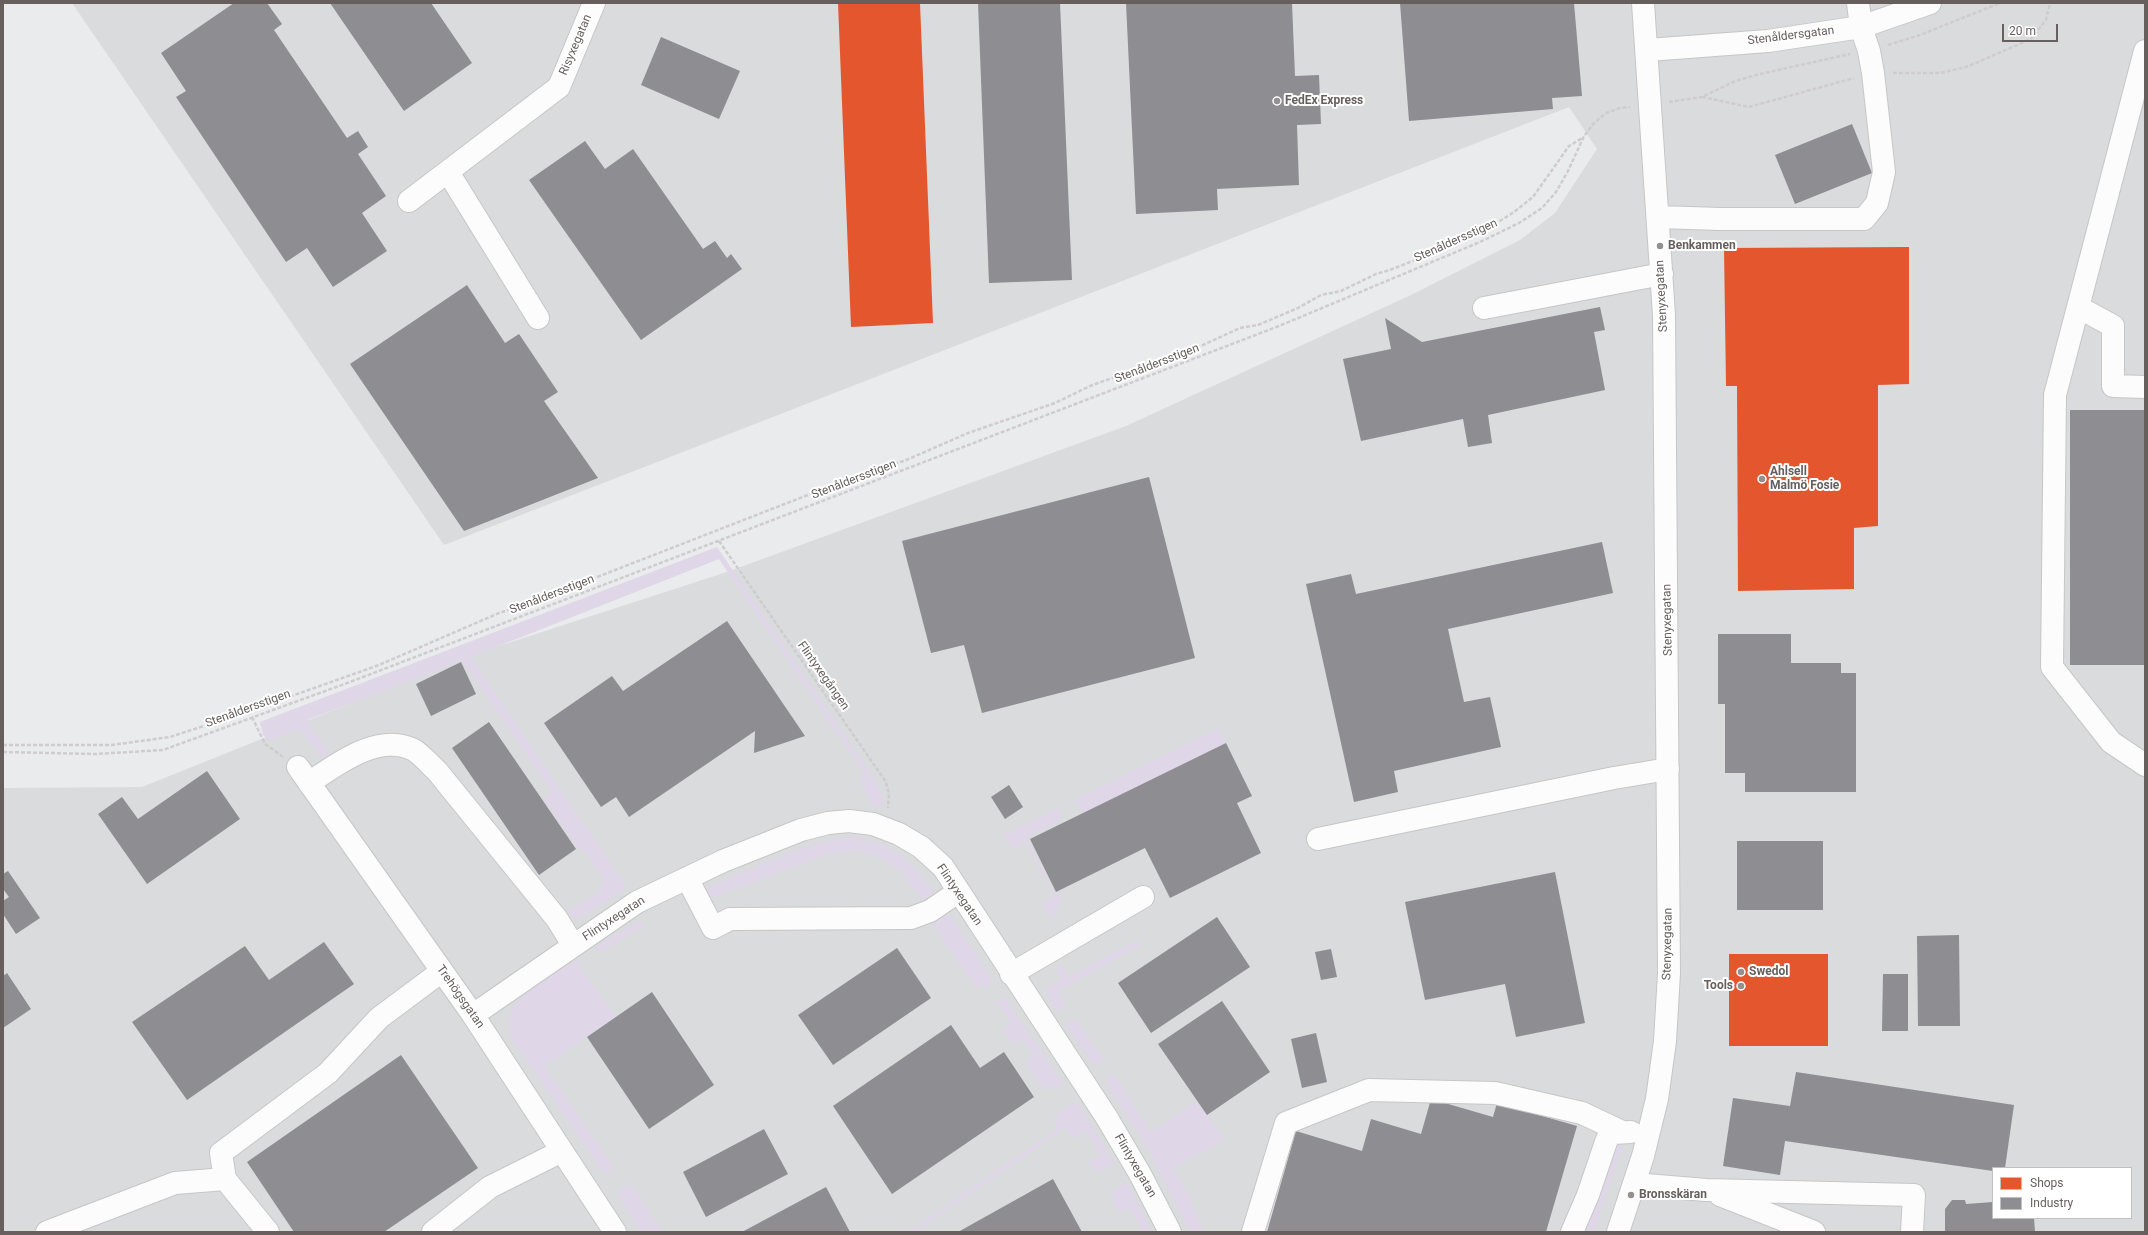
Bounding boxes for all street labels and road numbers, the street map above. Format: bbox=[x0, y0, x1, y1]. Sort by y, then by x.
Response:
street label: Risyxegatan bbox=[557, 12, 595, 78]
street label: Stenåldersgatan bbox=[1747, 24, 1835, 48]
street label: Stenåldersstigen bbox=[1412, 216, 1500, 266]
street label: Stenyxegatan bbox=[1653, 260, 1671, 332]
street label: Stenåldersstigen bbox=[1113, 341, 1201, 387]
street label: Stenåldersstigen bbox=[810, 457, 898, 503]
street label: Stenåldersstigen bbox=[508, 572, 596, 618]
street label: Stenyxegatan bbox=[1660, 584, 1676, 656]
street label: Flintyxegången bbox=[794, 639, 852, 713]
street label: Stenåldersstigen bbox=[203, 687, 293, 731]
street label: Flintyxegatan bbox=[933, 861, 985, 929]
street label: Flintyxegatan bbox=[580, 894, 648, 944]
street label: Stenyxegatan bbox=[1660, 908, 1676, 980]
street label: Trehögsgatan bbox=[433, 963, 487, 1031]
street label: Flintyxegatan bbox=[1111, 1132, 1159, 1200]

